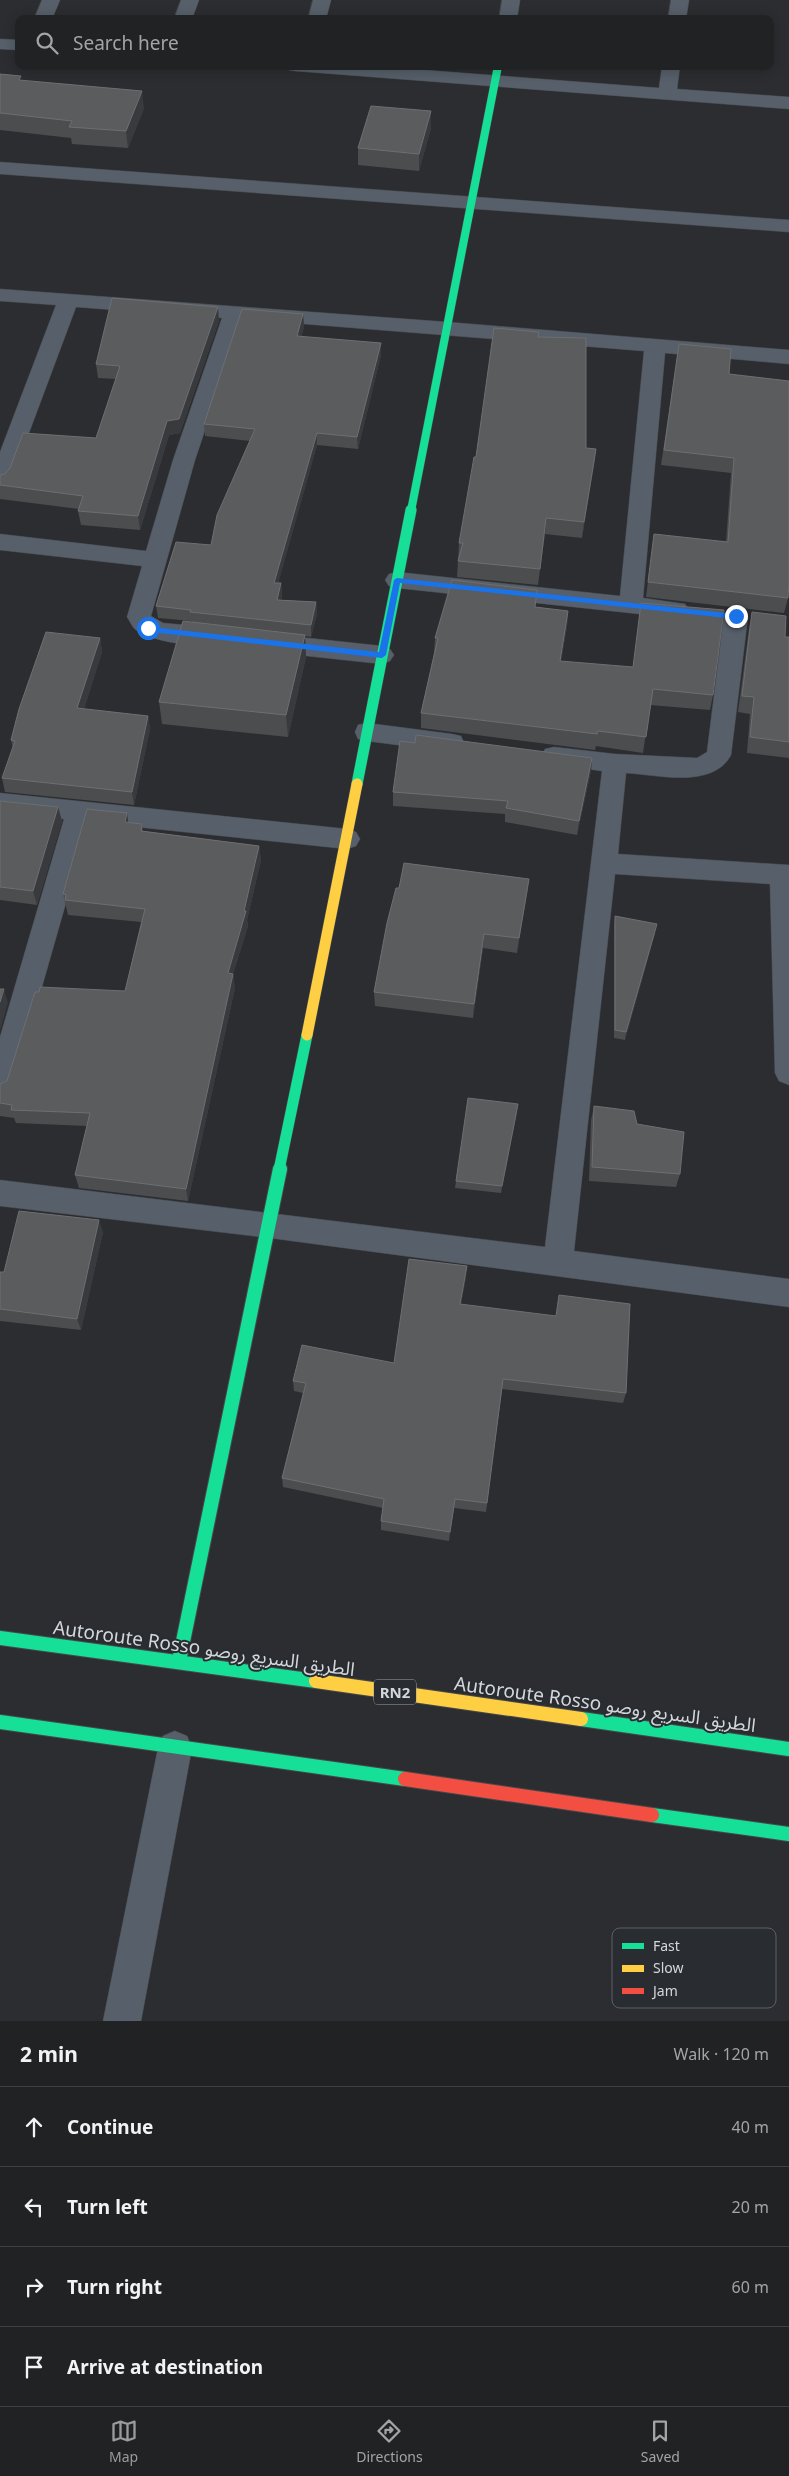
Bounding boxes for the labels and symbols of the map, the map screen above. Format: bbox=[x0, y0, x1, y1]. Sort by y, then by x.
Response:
route end bbox=[725, 605, 748, 628]
route start bbox=[137, 617, 160, 640]
street label: Autoroute Rosso الطريق السريع روصو bbox=[51, 1614, 356, 1684]
street label: Autoroute Rosso الطريق السريع روصو bbox=[452, 1670, 757, 1740]
road number: RN2 bbox=[374, 1680, 416, 1704]
legend bbox=[612, 1928, 776, 2008]
text: Fast bbox=[653, 1936, 680, 1955]
text: Slow bbox=[653, 1958, 684, 1977]
text: Jam bbox=[651, 1981, 678, 2000]

